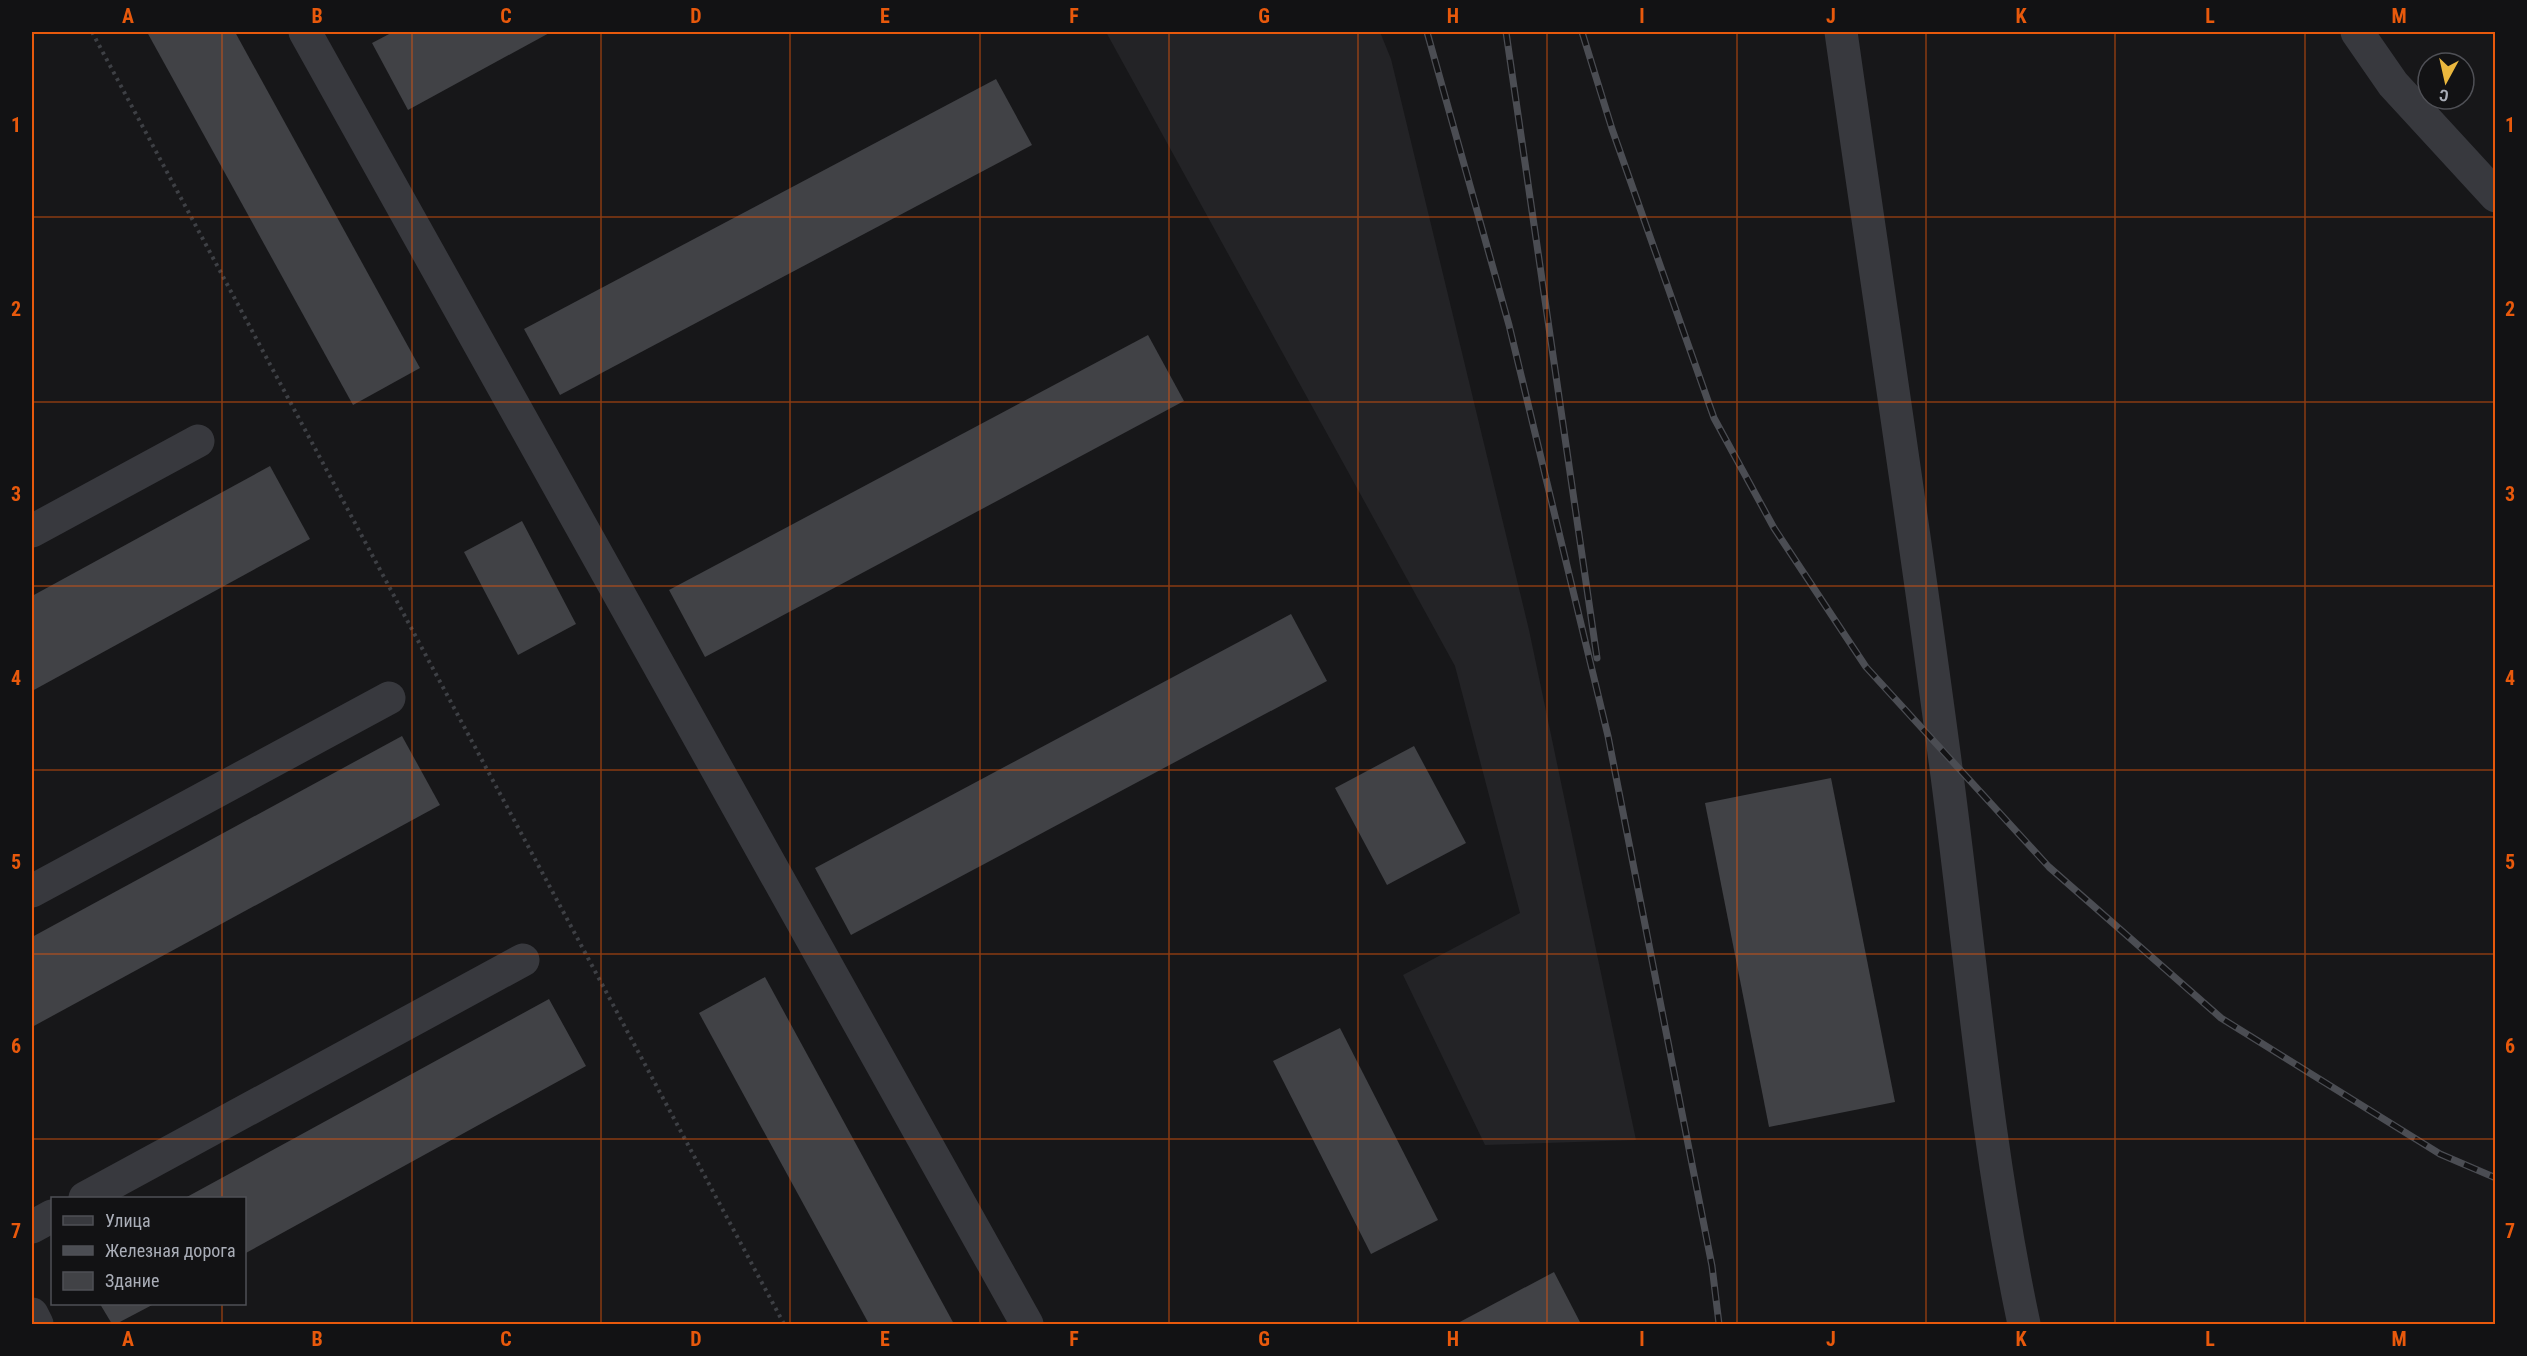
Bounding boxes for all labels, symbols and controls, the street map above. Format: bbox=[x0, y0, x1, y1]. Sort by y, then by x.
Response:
text: A bbox=[122, 4, 134, 28]
text: B bbox=[311, 4, 323, 28]
text: C bbox=[500, 4, 512, 28]
text: D bbox=[690, 4, 702, 28]
text: E bbox=[880, 4, 890, 28]
text: F bbox=[1069, 4, 1079, 28]
text: G bbox=[1258, 4, 1270, 28]
text: H bbox=[1447, 4, 1459, 28]
text: I bbox=[1639, 4, 1645, 28]
text: J bbox=[1826, 4, 1836, 28]
text: K bbox=[2015, 4, 2027, 28]
text: L bbox=[2205, 4, 2215, 28]
text: M bbox=[2391, 4, 2407, 28]
north arrow bbox=[2416, 51, 2476, 111]
text: С bbox=[2438, 85, 2450, 105]
text: 1 bbox=[11, 113, 21, 137]
text: 1 bbox=[2505, 113, 2515, 137]
text: 2 bbox=[11, 297, 21, 321]
text: 2 bbox=[2505, 297, 2515, 321]
text: 3 bbox=[11, 482, 21, 506]
text: 3 bbox=[2505, 482, 2515, 506]
text: 4 bbox=[11, 666, 21, 690]
text: 4 bbox=[2505, 666, 2515, 690]
text: 5 bbox=[11, 850, 21, 874]
text: 5 bbox=[2505, 850, 2515, 874]
text: 6 bbox=[11, 1034, 21, 1058]
text: 6 bbox=[2505, 1034, 2515, 1058]
legend bbox=[51, 1197, 246, 1305]
text: Улица bbox=[105, 1210, 151, 1231]
text: 7 bbox=[11, 1219, 21, 1243]
text: 7 bbox=[2505, 1219, 2515, 1243]
text: Железная дорога bbox=[105, 1240, 236, 1261]
text: Здание bbox=[105, 1270, 159, 1291]
text: A bbox=[122, 1327, 134, 1351]
text: B bbox=[311, 1327, 323, 1351]
text: C bbox=[500, 1327, 512, 1351]
text: D bbox=[690, 1327, 702, 1351]
text: E bbox=[880, 1327, 890, 1351]
text: F bbox=[1069, 1327, 1079, 1351]
text: G bbox=[1258, 1327, 1270, 1351]
text: H bbox=[1447, 1327, 1459, 1351]
text: I bbox=[1639, 1327, 1645, 1351]
text: J bbox=[1826, 1327, 1836, 1351]
text: K bbox=[2015, 1327, 2027, 1351]
text: L bbox=[2205, 1327, 2215, 1351]
text: M bbox=[2391, 1327, 2407, 1351]

